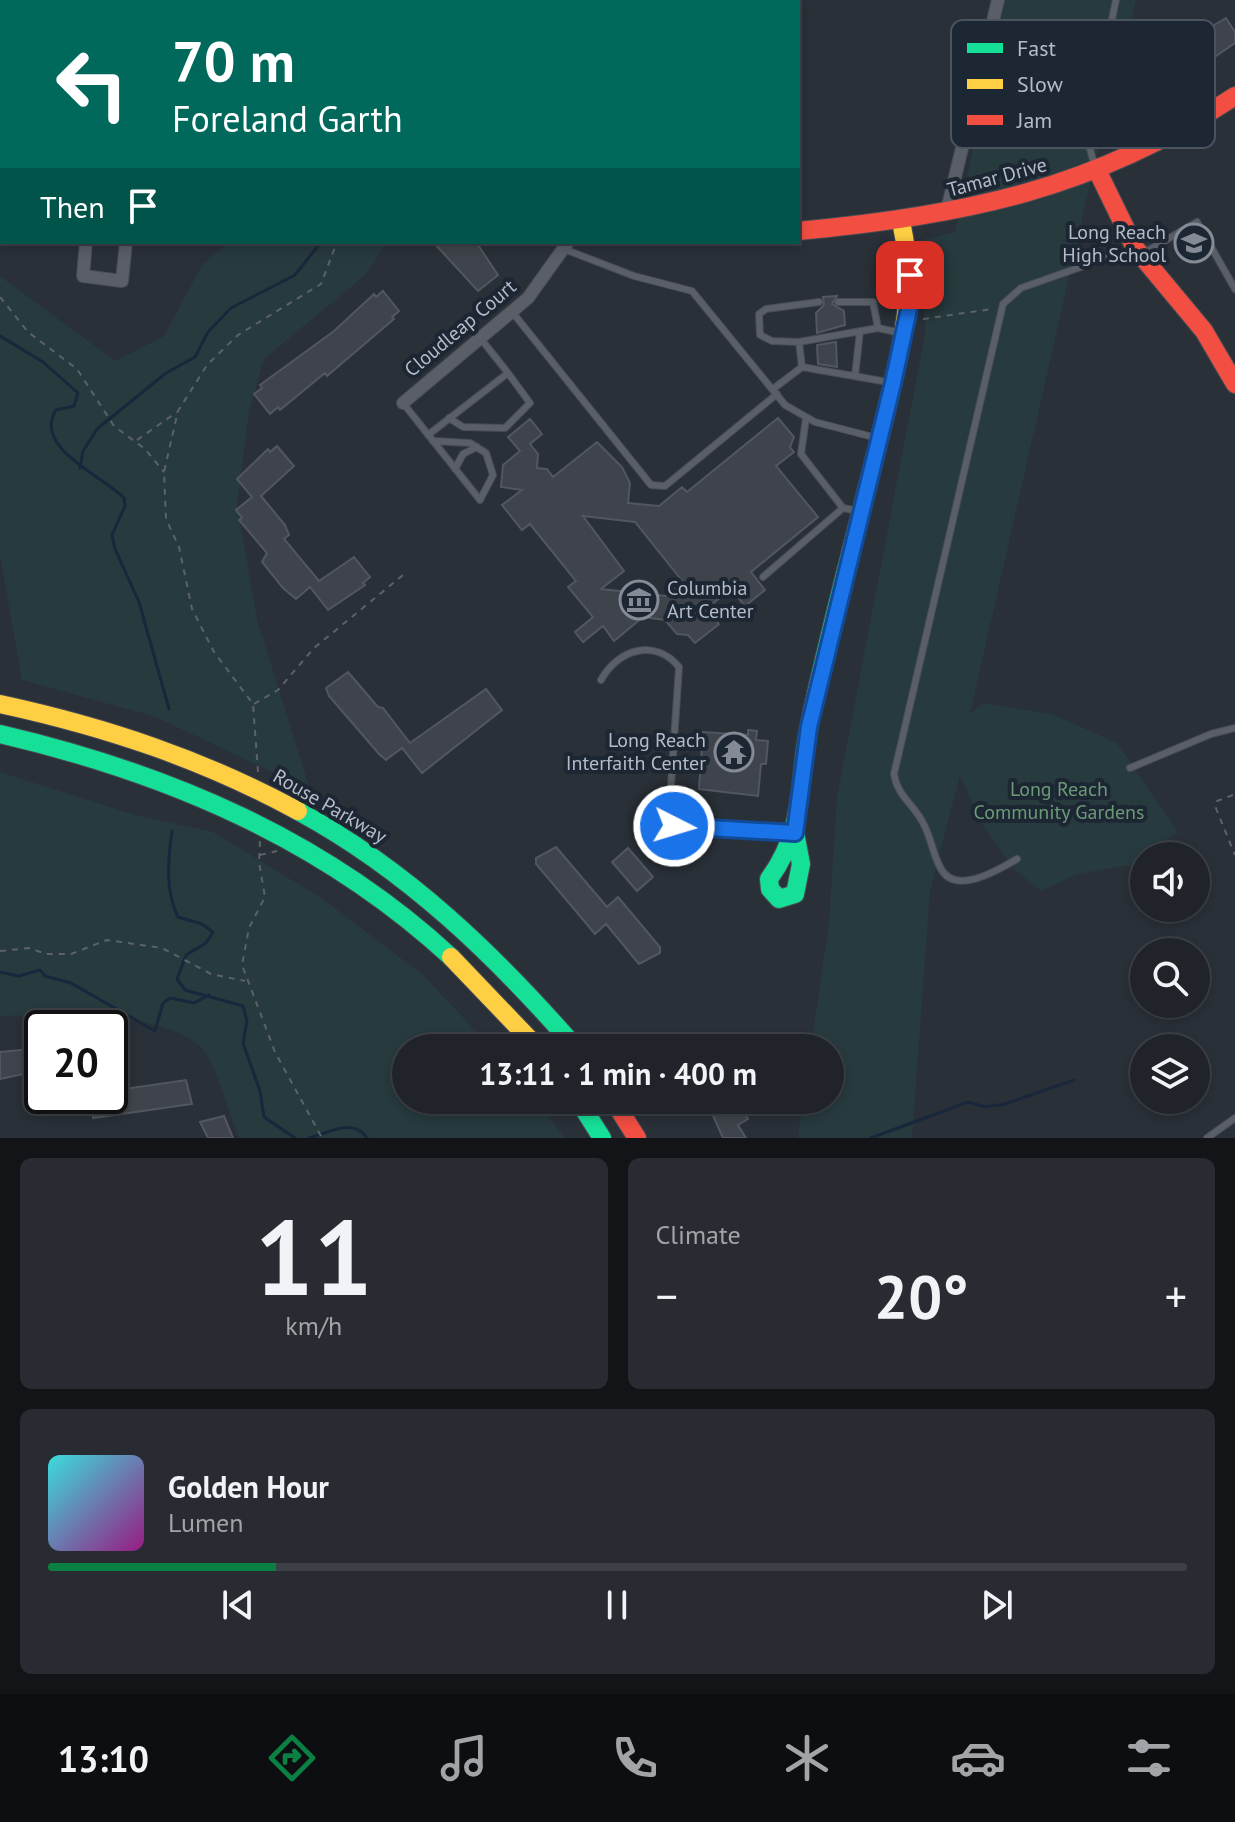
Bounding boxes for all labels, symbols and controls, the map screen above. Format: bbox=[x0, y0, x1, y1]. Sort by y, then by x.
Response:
legend bbox=[951, 20, 1215, 148]
text: 70 m bbox=[172, 25, 295, 97]
icon: left bbox=[40, 32, 144, 136]
text: Fast bbox=[1017, 34, 1057, 62]
text: Slow bbox=[1017, 70, 1063, 98]
text: Foreland Garth bbox=[172, 95, 403, 142]
text: Jam bbox=[1016, 106, 1052, 134]
street label: Tamar Drive bbox=[944, 151, 1050, 203]
icon: arrive bbox=[121, 184, 165, 228]
text: Then bbox=[40, 187, 105, 226]
place label: Long Reach High School bbox=[1062, 219, 1166, 268]
school or university icon: Long Reach High School bbox=[1173, 222, 1215, 264]
pin bbox=[876, 241, 944, 309]
icon: arrive bbox=[888, 253, 932, 297]
street label: Cloudleap Court bbox=[399, 274, 521, 382]
place label: Columbia Art Center bbox=[667, 575, 754, 624]
museum icon: Columbia Art Center bbox=[618, 579, 660, 621]
place label: Long Reach Interfaith Center bbox=[566, 727, 706, 776]
temple icon: Long Reach Interfaith Center bbox=[713, 731, 755, 773]
street label: Rouse Parkway bbox=[268, 763, 392, 849]
park label: Long Reach Community Gardens bbox=[974, 776, 1144, 825]
position arrow bbox=[632, 784, 716, 868]
map controls bbox=[1130, 842, 1210, 1114]
button: sound bbox=[1130, 842, 1210, 922]
button: search bbox=[1130, 938, 1210, 1018]
speed limit sign: 20 bbox=[24, 1010, 128, 1114]
button: layers bbox=[1130, 1034, 1210, 1114]
text: 13:11 · 1 min · 400 m bbox=[479, 1054, 757, 1093]
text: 11 bbox=[255, 1189, 373, 1324]
text: Climate bbox=[656, 1218, 741, 1251]
text: 20° bbox=[874, 1257, 968, 1335]
text: − bbox=[656, 1267, 678, 1324]
text: + bbox=[1165, 1267, 1187, 1324]
text: km/h bbox=[285, 1309, 342, 1342]
text: Golden Hour bbox=[168, 1467, 329, 1506]
text: Lumen bbox=[168, 1506, 243, 1539]
icon: previous bbox=[216, 1583, 260, 1627]
icon: pause bbox=[595, 1583, 639, 1627]
icon: next bbox=[975, 1583, 1019, 1627]
icon: directions bbox=[264, 1730, 320, 1786]
icon: music bbox=[436, 1730, 492, 1786]
icon: phone bbox=[607, 1730, 663, 1786]
icon: climate bbox=[779, 1730, 835, 1786]
icon: car bbox=[950, 1730, 1006, 1786]
icon: filters bbox=[1121, 1730, 1177, 1786]
text: 13:10 bbox=[58, 1735, 149, 1782]

